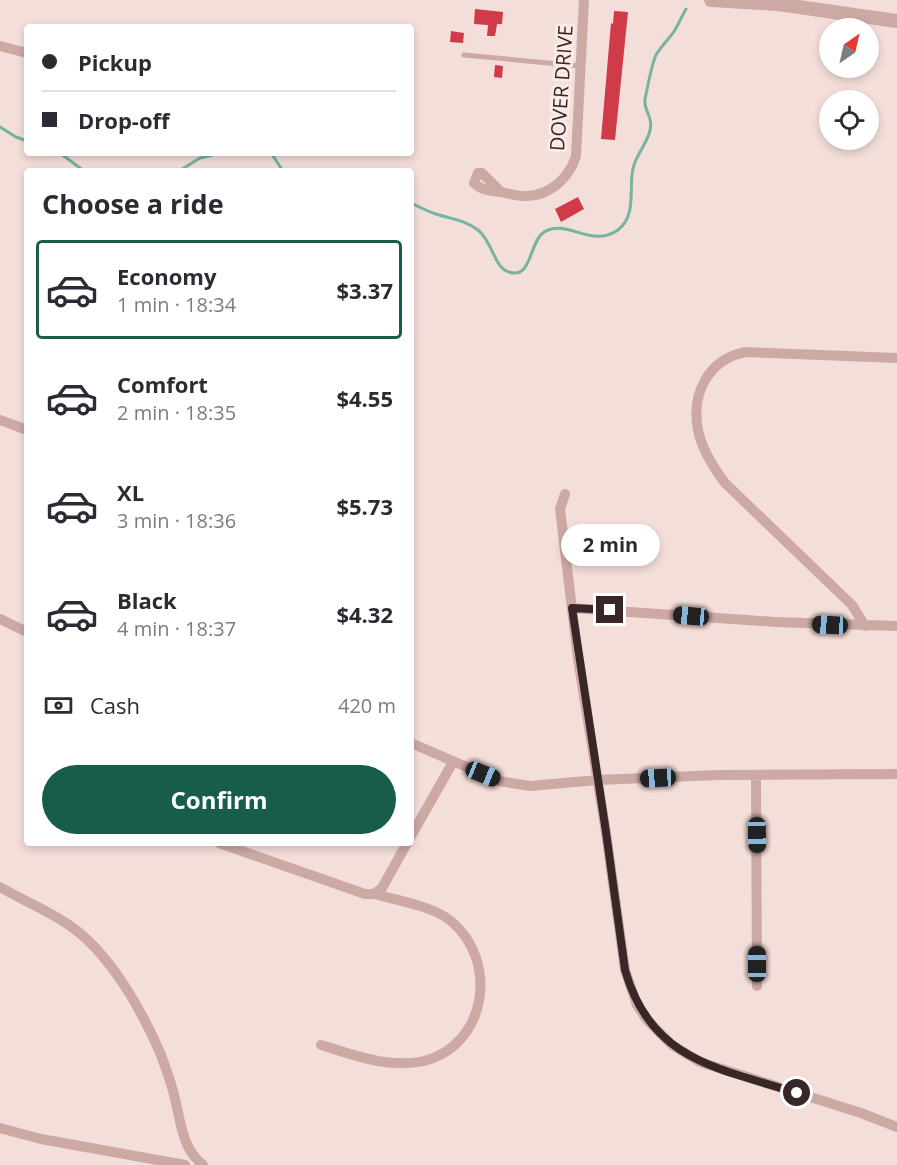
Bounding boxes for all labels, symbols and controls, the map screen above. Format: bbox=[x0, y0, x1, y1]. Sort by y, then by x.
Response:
north arrow bbox=[819, 18, 879, 78]
map controls bbox=[819, 18, 879, 150]
street label: DOVER DRIVE bbox=[543, 24, 579, 152]
text: Pickup bbox=[78, 47, 152, 77]
button: locate bbox=[819, 90, 879, 150]
text: Drop-off bbox=[78, 105, 170, 135]
text: Choose a ride bbox=[42, 185, 224, 222]
text: Economy bbox=[117, 261, 216, 291]
icon: car bbox=[45, 263, 99, 317]
text: $3.37 bbox=[336, 275, 393, 305]
text: 1 min · 18:34 bbox=[117, 291, 236, 318]
text: Comfort bbox=[117, 369, 208, 399]
icon: car bbox=[45, 371, 99, 425]
text: $4.55 bbox=[336, 383, 393, 413]
text: 2 min · 18:35 bbox=[117, 399, 236, 426]
text: XL bbox=[117, 477, 144, 507]
icon: car bbox=[45, 479, 99, 533]
text: $5.73 bbox=[336, 491, 393, 521]
text: 3 min · 18:36 bbox=[117, 507, 236, 534]
callout: 2 min bbox=[560, 523, 660, 565]
text: 2 min bbox=[583, 531, 638, 558]
text: Black bbox=[117, 585, 177, 615]
icon: car bbox=[45, 587, 99, 641]
route end bbox=[596, 596, 623, 623]
text: $4.32 bbox=[336, 599, 393, 629]
car bbox=[672, 605, 710, 627]
text: 4 min · 18:37 bbox=[117, 615, 236, 642]
car bbox=[812, 615, 848, 635]
icon: cash bbox=[42, 689, 75, 722]
text: Cash bbox=[90, 690, 140, 720]
text: 420 m bbox=[338, 692, 396, 719]
car bbox=[463, 759, 503, 789]
button: Confirm bbox=[42, 765, 396, 834]
car bbox=[640, 768, 676, 788]
car bbox=[748, 817, 766, 853]
car bbox=[748, 946, 766, 982]
route start bbox=[783, 1079, 810, 1106]

